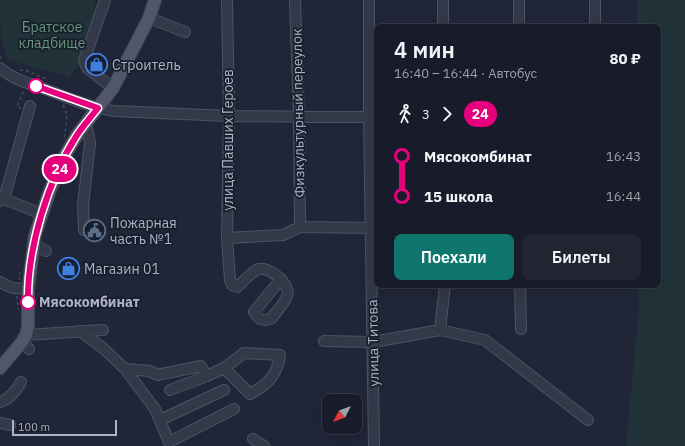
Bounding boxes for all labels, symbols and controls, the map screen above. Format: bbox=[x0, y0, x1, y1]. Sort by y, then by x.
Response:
park label: Братское кладбище bbox=[18, 18, 86, 52]
street label: Физкультурный переулок bbox=[288, 28, 308, 198]
text: 4 мин bbox=[394, 35, 455, 64]
text: 80 ₽ bbox=[610, 49, 641, 68]
shop icon: Строитель bbox=[84, 52, 110, 78]
place label: Строитель bbox=[112, 56, 181, 74]
text: 16:40 – 16:44 · Автобус bbox=[394, 65, 537, 82]
street label: улица Павших Героев bbox=[219, 69, 237, 211]
unlabelled marker bbox=[28, 78, 44, 94]
icon: walk bbox=[394, 103, 416, 125]
icon: forward bbox=[436, 103, 458, 125]
text: 24 bbox=[472, 105, 489, 123]
text: 3 bbox=[422, 106, 430, 123]
text: Мясокомбинат bbox=[424, 147, 532, 166]
text: 16:43 bbox=[606, 148, 641, 165]
line badge: 24 bbox=[42, 156, 78, 182]
text: 24 bbox=[52, 160, 68, 178]
text: 15 школа bbox=[424, 187, 493, 206]
text: 16:44 bbox=[606, 188, 641, 205]
place label: Пожарная часть №1 bbox=[110, 214, 177, 248]
public building icon: Пожарная часть №1 bbox=[82, 218, 108, 244]
button: Поехали bbox=[394, 234, 514, 280]
button: Билеты bbox=[522, 234, 641, 280]
shop icon: Магазин 01 bbox=[55, 256, 81, 282]
place label: Магазин 01 bbox=[84, 260, 160, 278]
place label: Мясокомбинат bbox=[39, 293, 140, 311]
marker: Мясокомбинат bbox=[20, 294, 36, 310]
street label: улица Титова bbox=[363, 299, 383, 387]
north arrow bbox=[322, 394, 362, 434]
map controls bbox=[322, 394, 362, 434]
scale bar bbox=[12, 418, 117, 437]
text: 100 m bbox=[18, 420, 50, 434]

